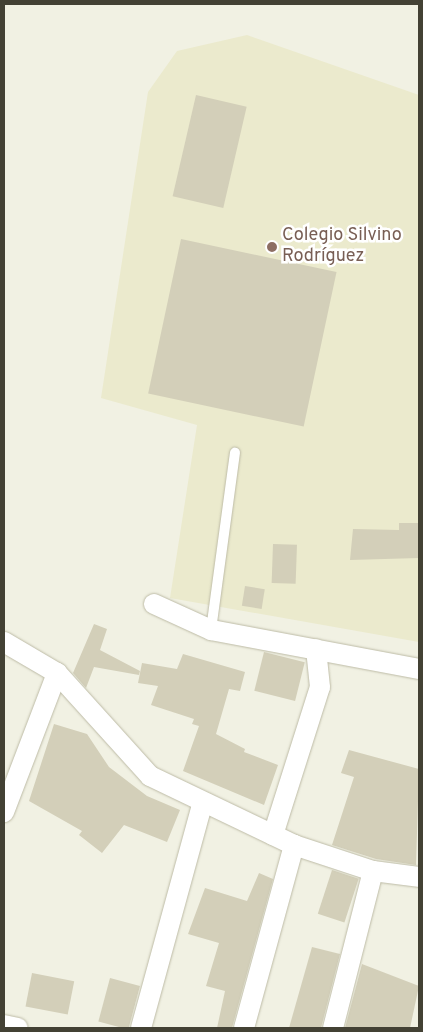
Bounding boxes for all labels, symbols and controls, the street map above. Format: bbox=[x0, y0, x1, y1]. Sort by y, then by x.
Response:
place label: Colegio Silvino Rodríguez bbox=[282, 226, 402, 268]
marker: Colegio Silvino Rodríguez bbox=[266, 241, 278, 253]

